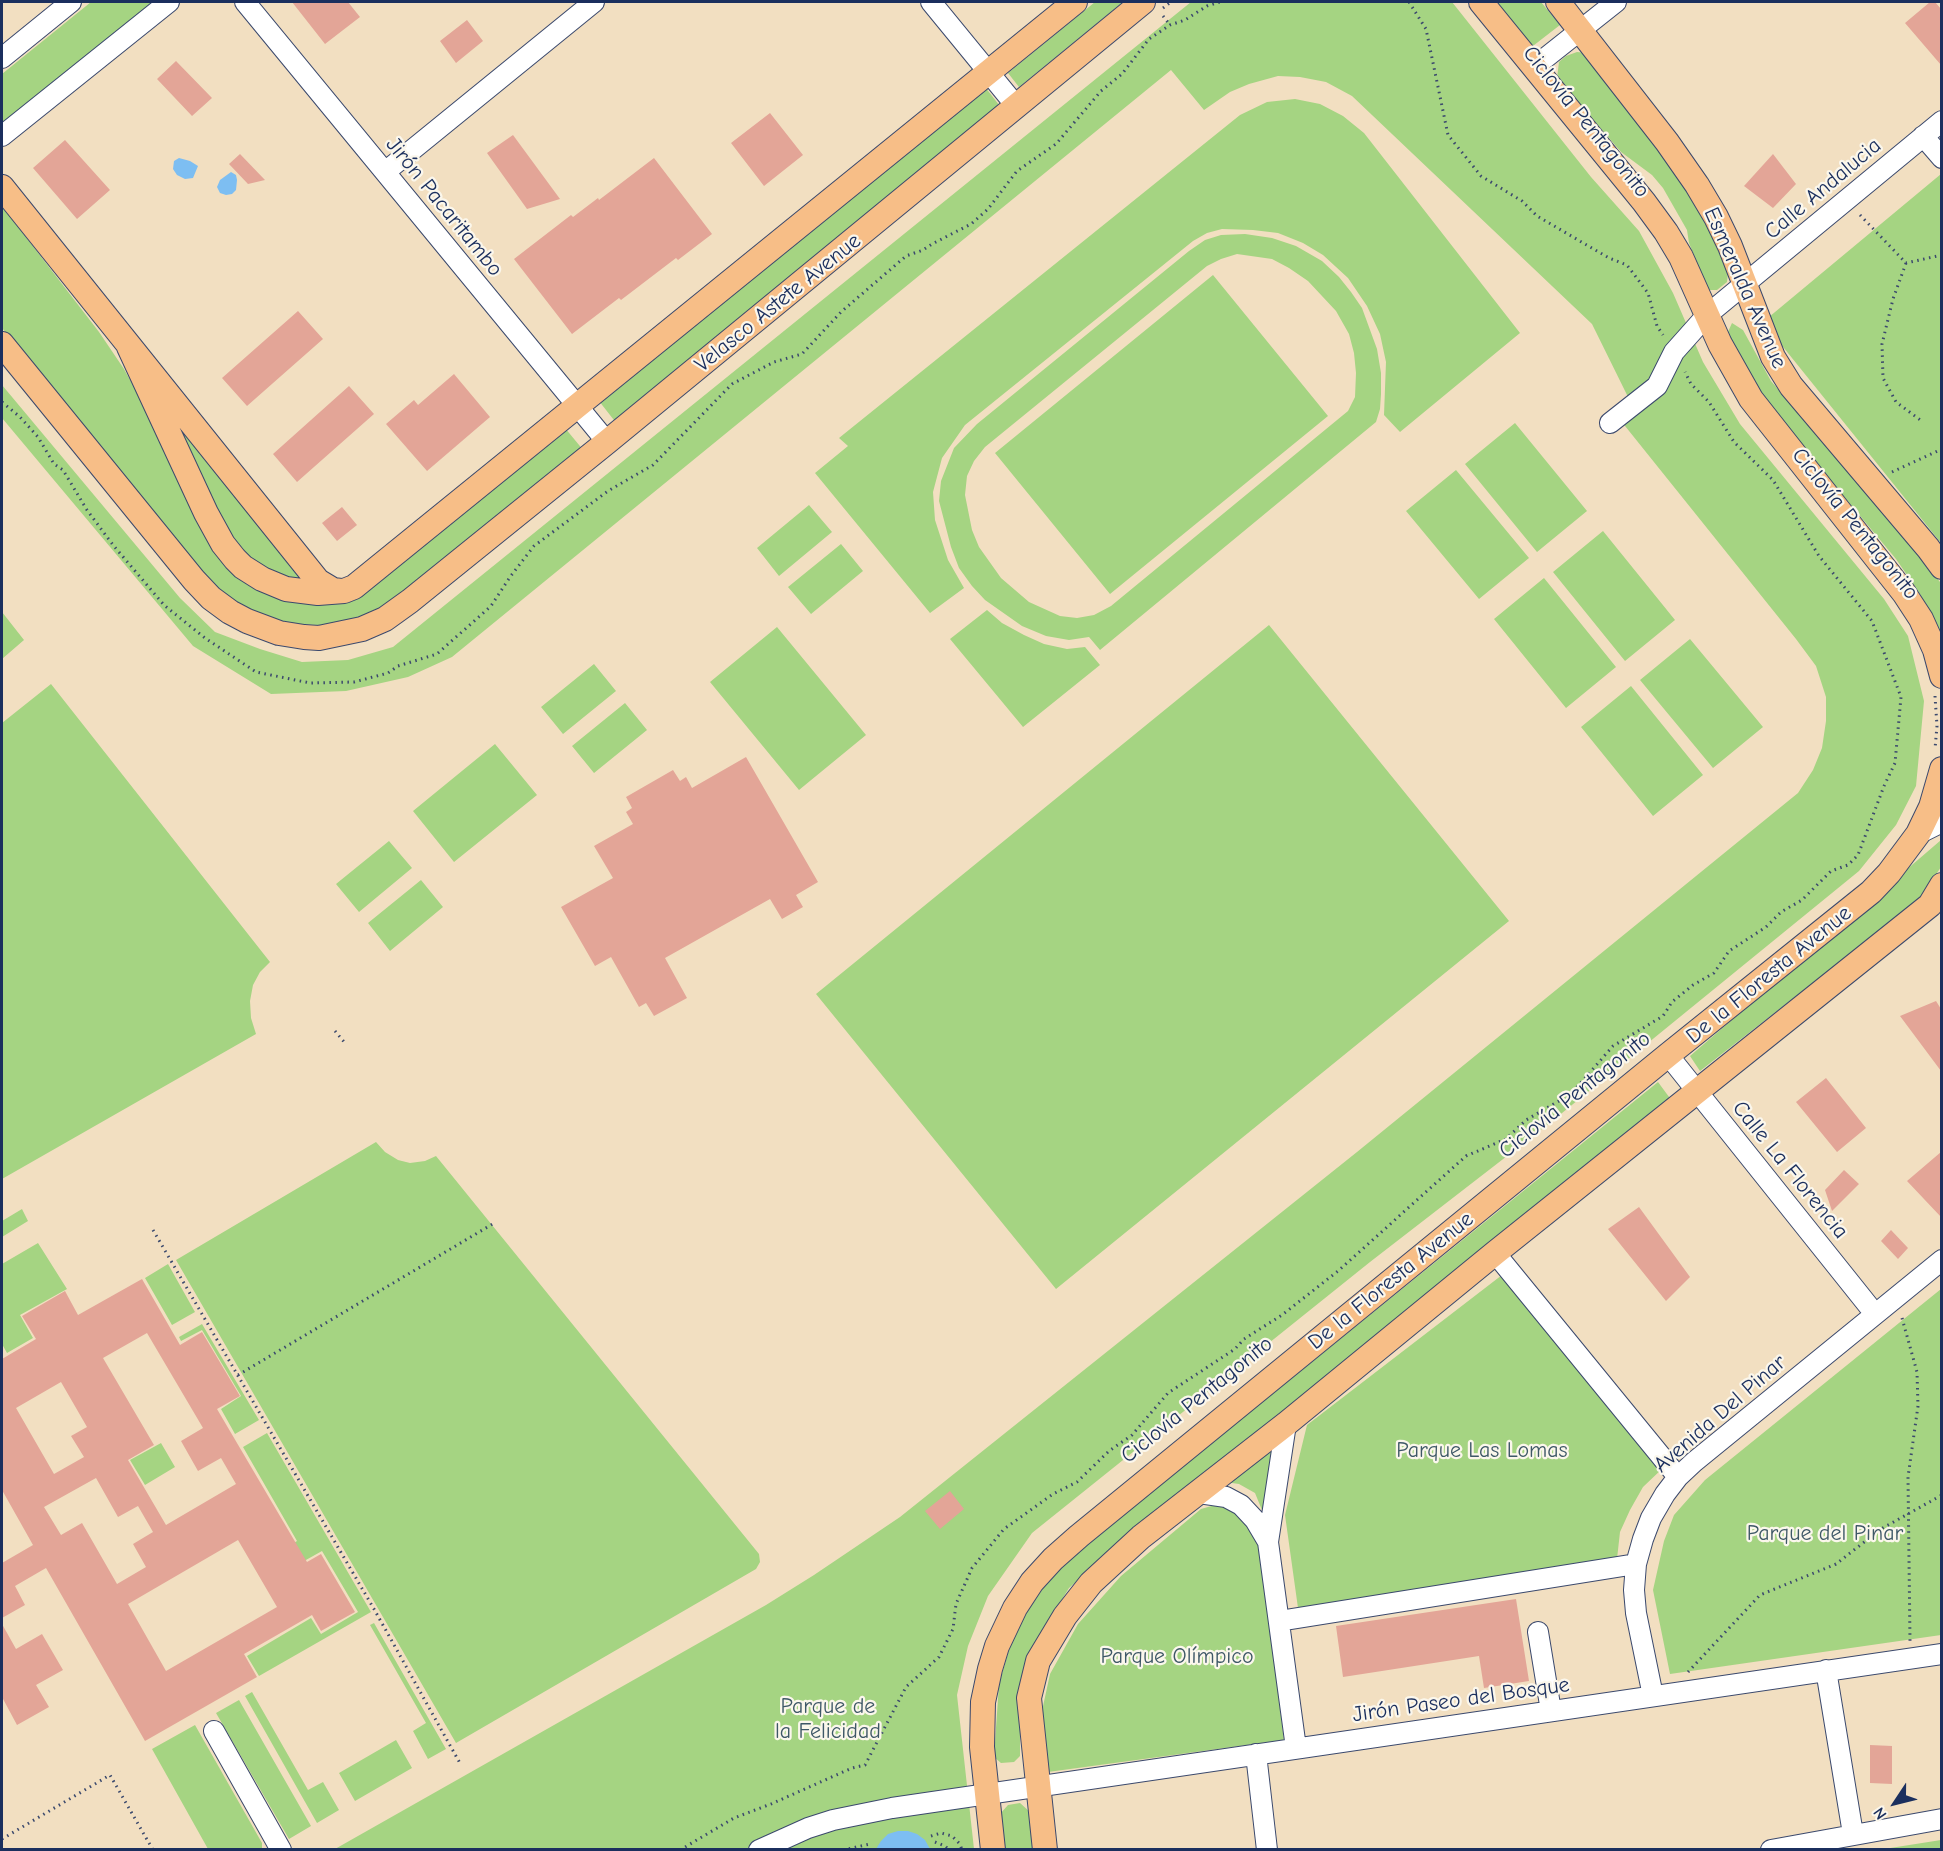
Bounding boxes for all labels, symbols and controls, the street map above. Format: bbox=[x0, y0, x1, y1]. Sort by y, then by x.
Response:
street label: Ciclovía Pentagonito bbox=[1517, 41, 1655, 203]
street label: Jirón Pacaritambo bbox=[380, 132, 508, 282]
street label: Calle Andalucia bbox=[1759, 133, 1887, 245]
street label: Esmeralda Avenue bbox=[1698, 203, 1792, 373]
street label: Velasco Astete Avenue bbox=[690, 228, 866, 378]
street label: Ciclovía Pentagonito bbox=[1786, 443, 1924, 605]
street label: De la Floresta Avenue bbox=[1681, 900, 1857, 1050]
street label: Ciclovía Pentagonito bbox=[1494, 1026, 1656, 1164]
street label: Calle La Florencia bbox=[1726, 1096, 1854, 1244]
street label: De la Floresta Avenue bbox=[1303, 1206, 1479, 1356]
street label: Ciclovía Pentagonito bbox=[1116, 1331, 1278, 1469]
street label: Avenida Del Pinar bbox=[1648, 1349, 1792, 1479]
park label: Parque Las Lomas bbox=[1396, 1438, 1568, 1464]
park label: Parque del Pinar bbox=[1747, 1521, 1903, 1547]
park label: Parque Olímpico bbox=[1100, 1644, 1254, 1670]
street label: Jirón Paseo del Bosque bbox=[1351, 1672, 1571, 1728]
park label: Parque de la Felicidad bbox=[775, 1694, 881, 1746]
north arrow bbox=[1865, 1773, 1925, 1833]
text: N bbox=[1870, 1804, 1891, 1823]

